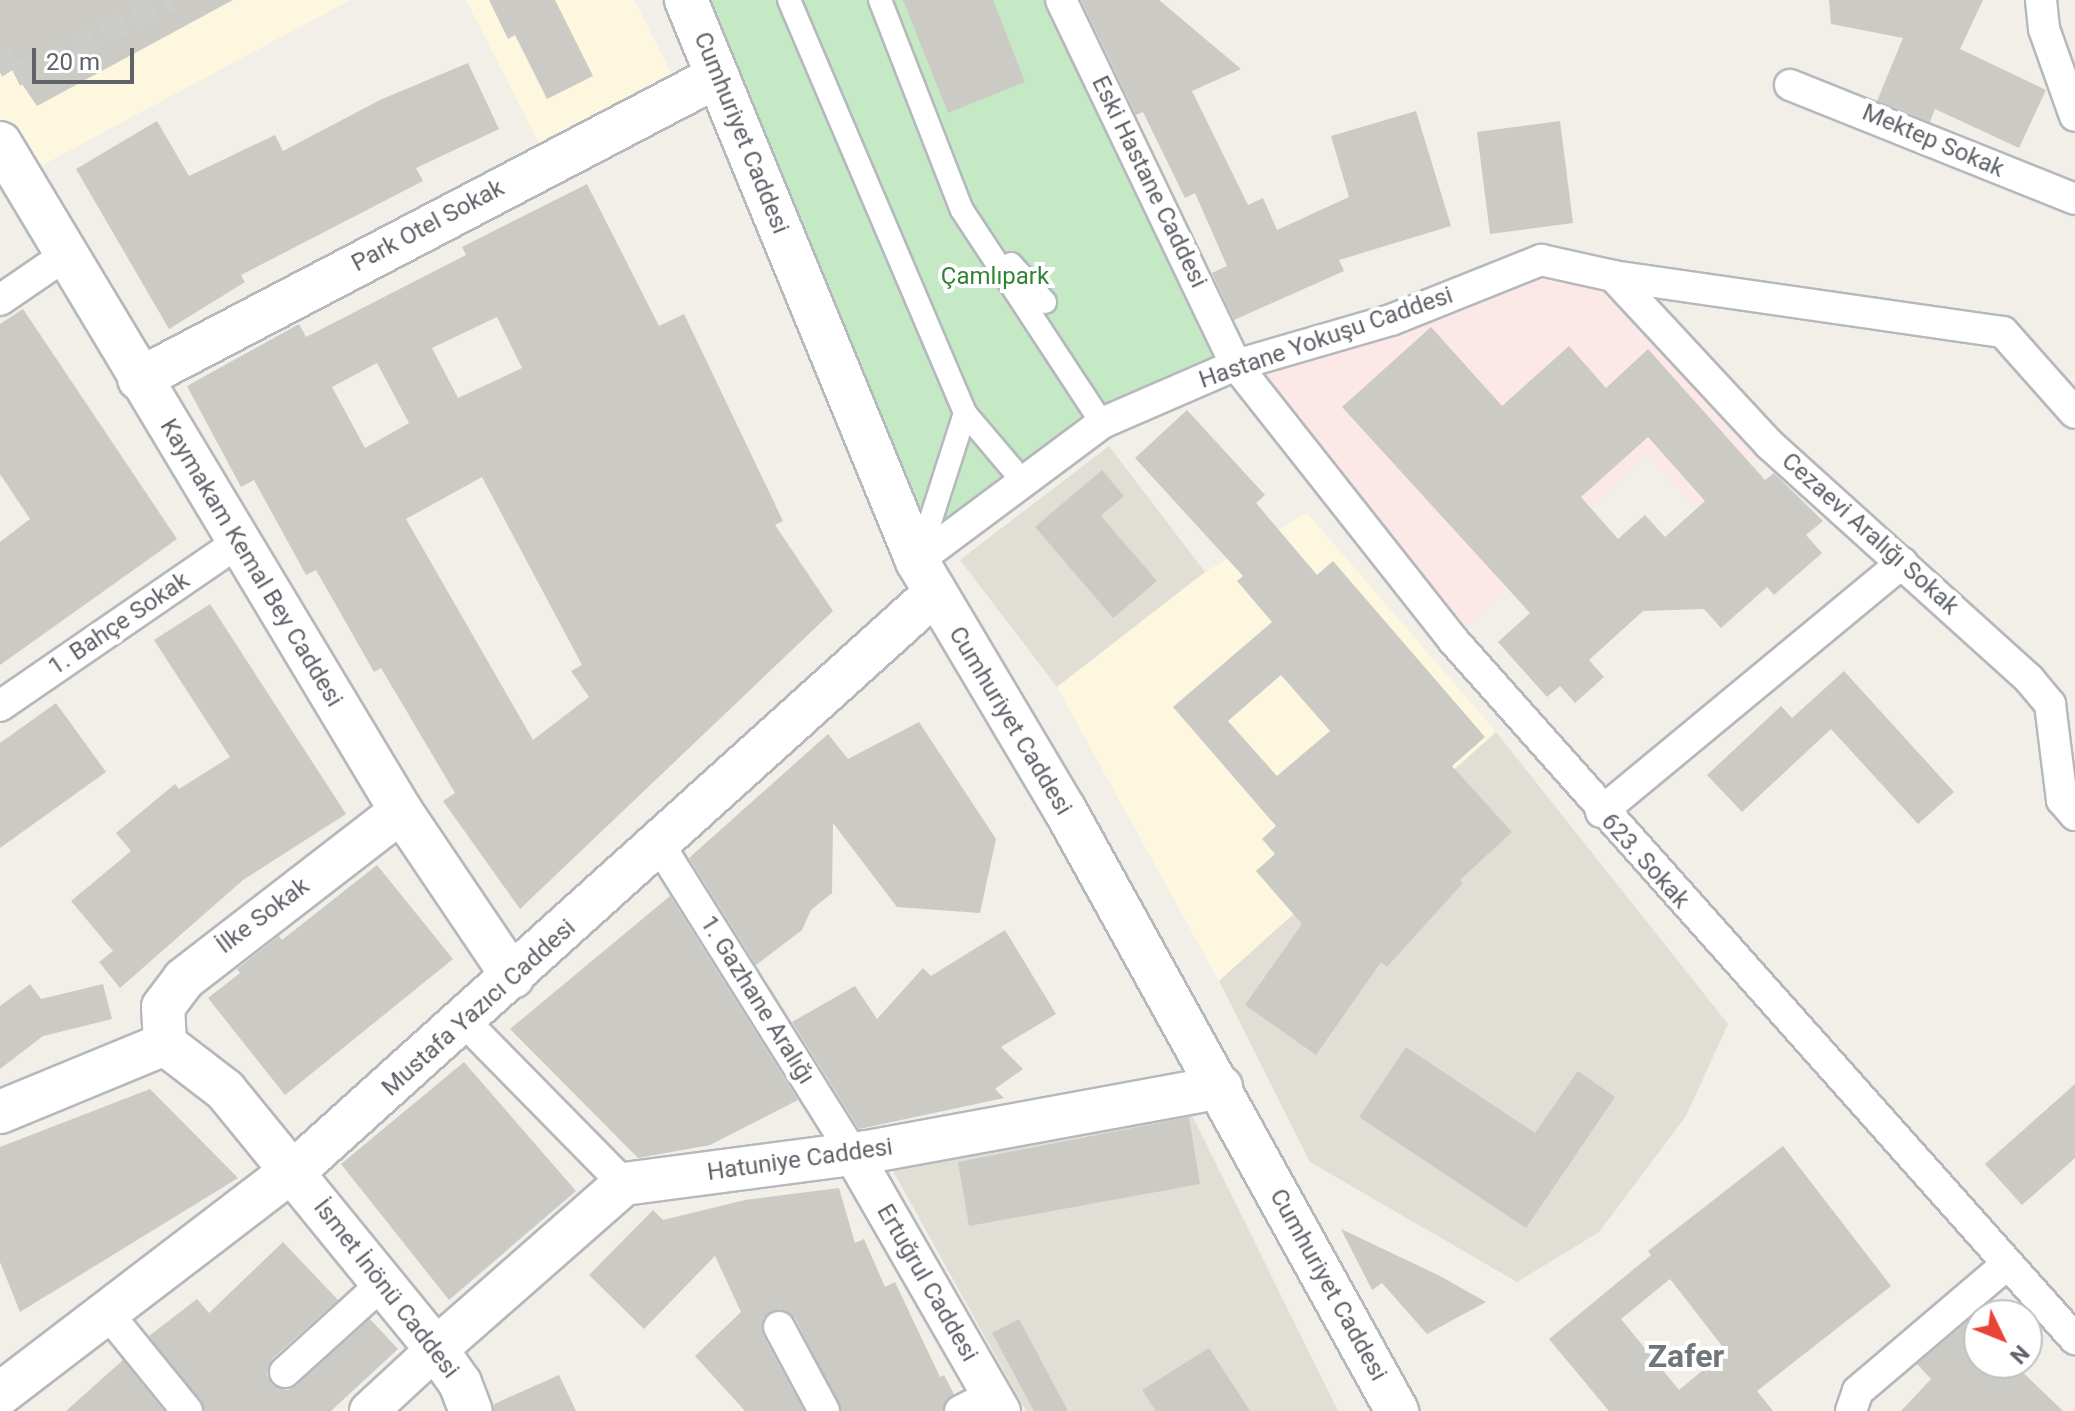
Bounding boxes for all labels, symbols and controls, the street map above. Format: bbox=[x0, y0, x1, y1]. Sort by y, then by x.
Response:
street label: Cumhuriyet Caddesi bbox=[687, 28, 795, 238]
scale bar bbox=[36, 32, 138, 82]
text: 20 m bbox=[46, 48, 100, 76]
street label: Eski Hastane Caddesi bbox=[1085, 71, 1213, 293]
street label: Mektep Sokak bbox=[1858, 98, 2008, 184]
street label: Park Otel Sokak bbox=[347, 174, 509, 278]
park label: Çamlıpark bbox=[941, 263, 1049, 291]
street label: Hastane Yokuşu Caddesi bbox=[1195, 281, 1457, 395]
street label: Kaymakam Kemal Bey Caddesi bbox=[154, 414, 348, 712]
street label: Cezaevi Aralığı Sokak bbox=[1776, 447, 1964, 621]
street label: 1. Bahçe Sokak bbox=[43, 566, 195, 682]
street label: Cumhuriyet Caddesi bbox=[942, 622, 1078, 820]
street label: 623. Sokak bbox=[1595, 807, 1695, 915]
street label: İlke Sokak bbox=[211, 872, 315, 960]
street label: 1. Gazhane Aralığı bbox=[694, 911, 820, 1089]
street label: Mustafa Yazıcı Caddesi bbox=[376, 914, 582, 1102]
street label: Hatuniye Caddesi bbox=[705, 1133, 895, 1187]
street label: Cumhuriyet Caddesi bbox=[1263, 1184, 1393, 1386]
street label: İsmet İnönü Caddesi bbox=[307, 1194, 465, 1384]
street label: Ertuğrul Caddesi bbox=[870, 1199, 984, 1367]
north arrow bbox=[1963, 1299, 2043, 1379]
district label: Zafer bbox=[1648, 1337, 1724, 1375]
text: N bbox=[2005, 1340, 2034, 1369]

